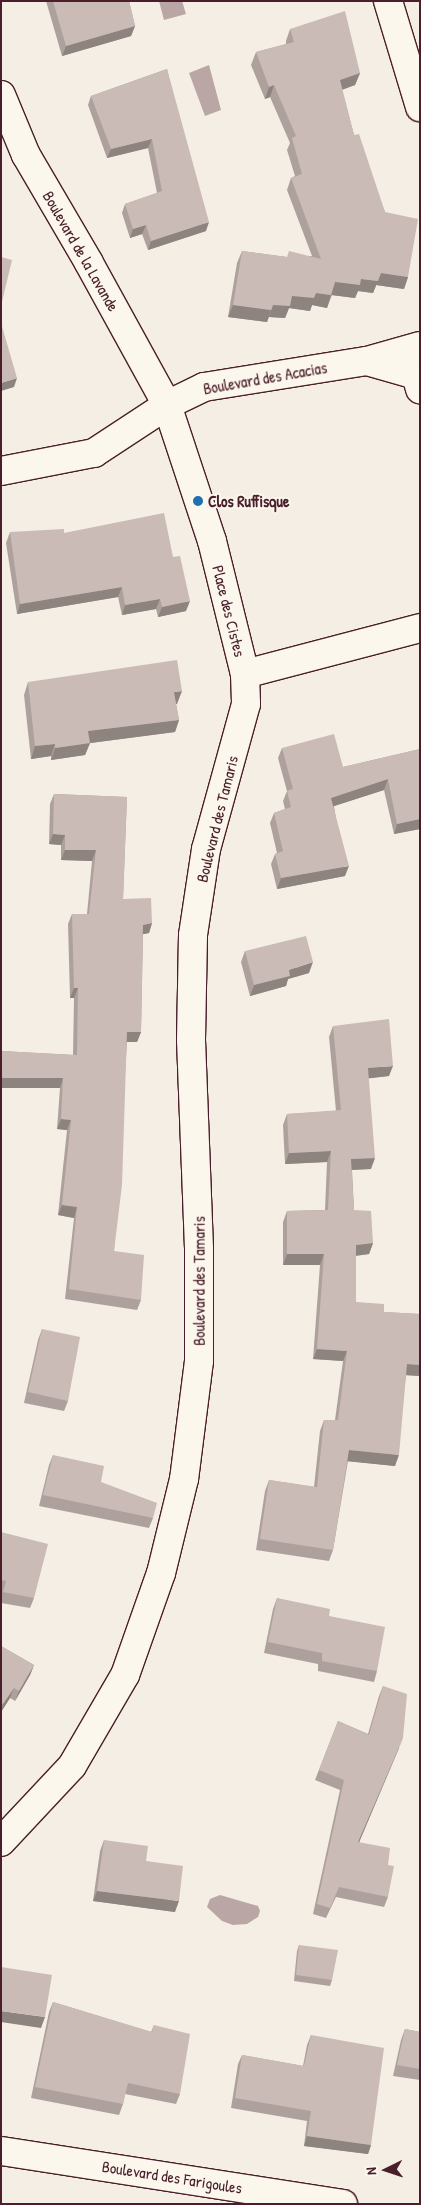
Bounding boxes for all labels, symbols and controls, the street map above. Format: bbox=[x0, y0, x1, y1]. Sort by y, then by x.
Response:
street label: Boulevard de la Lavande bbox=[39, 187, 123, 315]
street label: Boulevard des Acacias bbox=[202, 358, 328, 398]
place label: Clos Ruffisque bbox=[208, 491, 289, 511]
marker: Clos Ruffisque bbox=[192, 495, 204, 507]
street label: Place des Cistes bbox=[208, 563, 250, 659]
street label: Boulevard des Tamaris bbox=[192, 754, 242, 884]
street label: Boulevard des Tamaris bbox=[189, 1216, 209, 1346]
north arrow bbox=[361, 2145, 411, 2195]
street label: Boulevard des Farigoules bbox=[101, 2156, 243, 2198]
text: N bbox=[361, 2167, 380, 2175]

